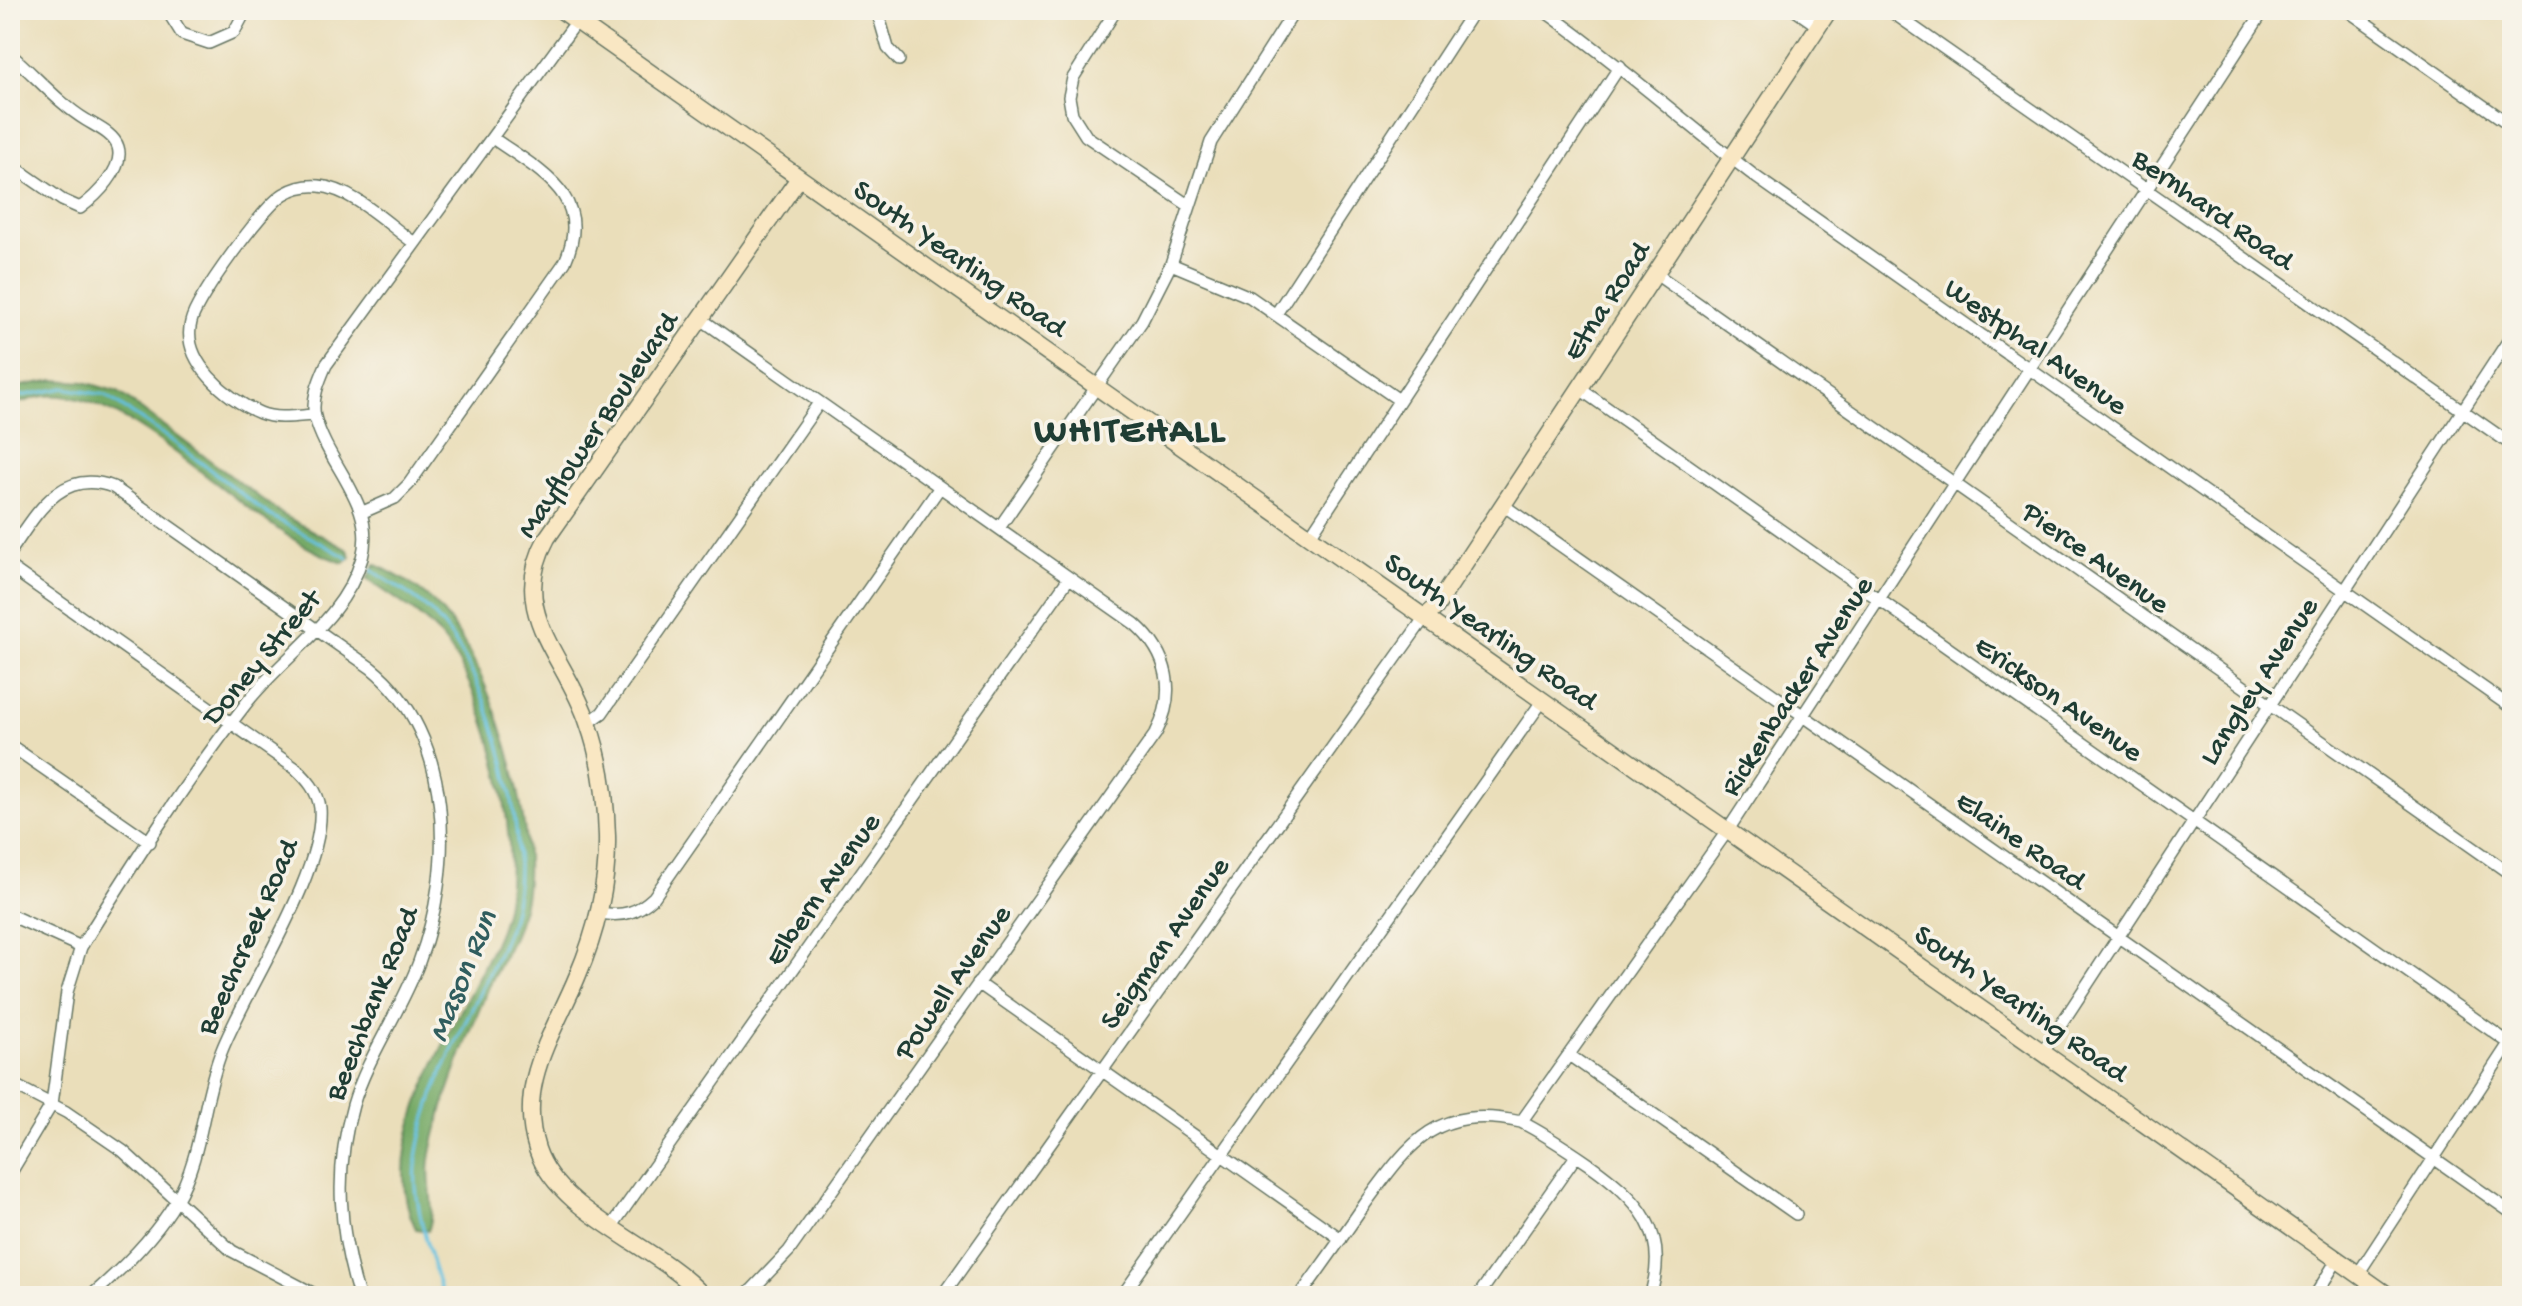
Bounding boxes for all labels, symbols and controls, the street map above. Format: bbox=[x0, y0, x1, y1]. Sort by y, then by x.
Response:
street label: Bernhard Road bbox=[2123, 142, 2301, 282]
street label: South Yearling Road bbox=[845, 174, 1074, 349]
street label: Etna Road bbox=[1557, 235, 1661, 368]
street label: Westphal Avenue bbox=[1936, 272, 2133, 425]
street label: Mayflower Boulevard bbox=[511, 305, 690, 546]
district label: WHITEHALL bbox=[1034, 411, 1226, 455]
street label: Pierce Avenue bbox=[2013, 495, 2175, 624]
street label: South Yearling Road bbox=[1376, 547, 1605, 722]
street label: Rickenbacker Avenue bbox=[1715, 571, 1883, 804]
street label: Doney Street bbox=[195, 582, 332, 736]
street label: Langley Avenue bbox=[2194, 591, 2328, 773]
street label: Erickson Avenue bbox=[1966, 630, 2149, 772]
street label: Elaine Road bbox=[1948, 785, 2093, 902]
street label: Elbern Avenue bbox=[759, 807, 891, 974]
street label: Beechcreek Road bbox=[191, 832, 310, 1042]
street label: Seigman Avenue bbox=[1094, 851, 1239, 1038]
street label: Powell Avenue bbox=[888, 899, 1021, 1069]
street label: Beechbank Road bbox=[319, 901, 430, 1107]
water label: Mason Run bbox=[421, 905, 508, 1048]
street label: South Yearling Road bbox=[1906, 919, 2135, 1094]

